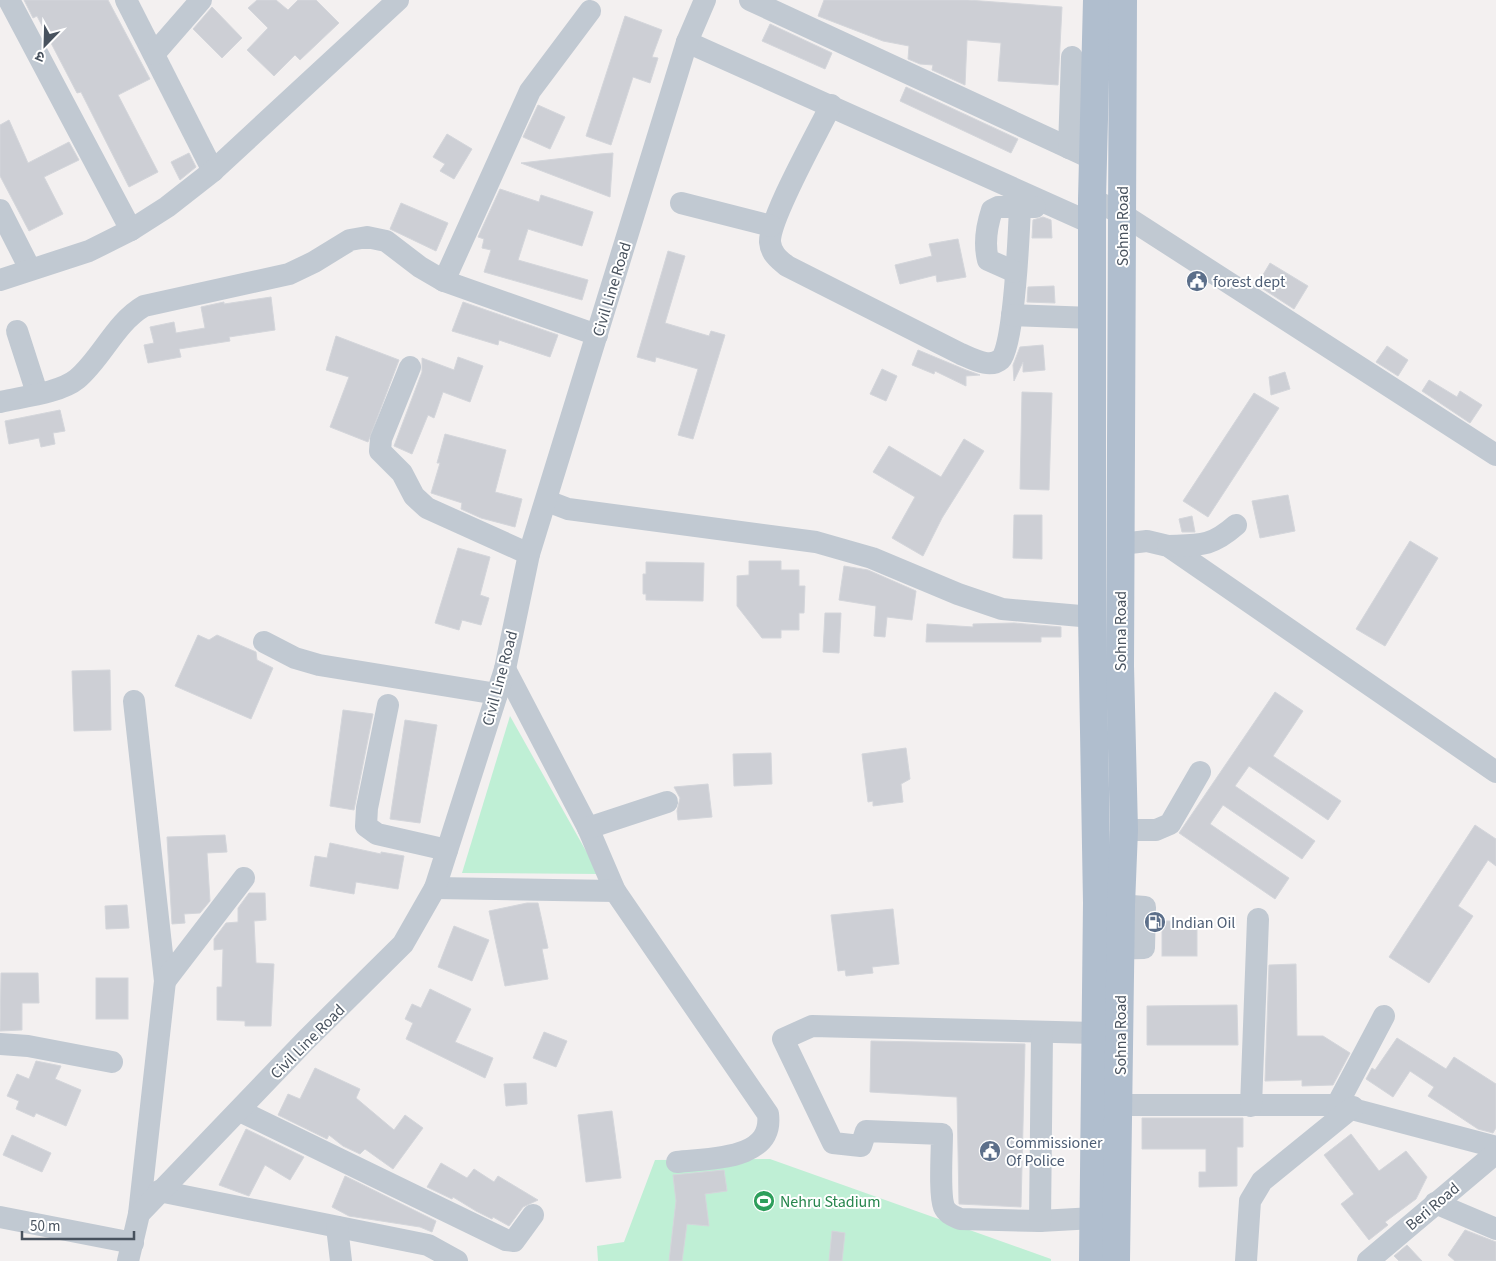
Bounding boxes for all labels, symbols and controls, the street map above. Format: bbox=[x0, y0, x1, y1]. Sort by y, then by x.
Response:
north arrow bbox=[20, 20, 70, 70]
text: उ bbox=[32, 45, 48, 67]
street label: Sohna Road bbox=[1112, 186, 1134, 266]
street label: Civil Line Road bbox=[587, 239, 637, 339]
public building icon: forest dept bbox=[1185, 269, 1209, 293]
place label: forest dept bbox=[1213, 271, 1286, 293]
street label: Sohna Road bbox=[1110, 591, 1132, 671]
street label: Civil Line Road bbox=[477, 628, 523, 728]
fuel station icon: Indian Oil bbox=[1143, 910, 1167, 934]
place label: Indian Oil bbox=[1171, 912, 1235, 934]
street label: Sohna Road bbox=[1110, 995, 1132, 1075]
street label: Civil Line Road bbox=[265, 999, 350, 1084]
place label: Commissioner Of Police bbox=[1006, 1132, 1103, 1172]
public building icon: Commissioner Of Police bbox=[978, 1139, 1002, 1163]
street label: Beri Road bbox=[1401, 1178, 1464, 1236]
sports icon: Nehru Stadium bbox=[752, 1189, 776, 1213]
place label: Nehru Stadium bbox=[780, 1191, 881, 1213]
scale bar bbox=[22, 1208, 135, 1240]
text: 50 m bbox=[30, 1216, 60, 1237]

